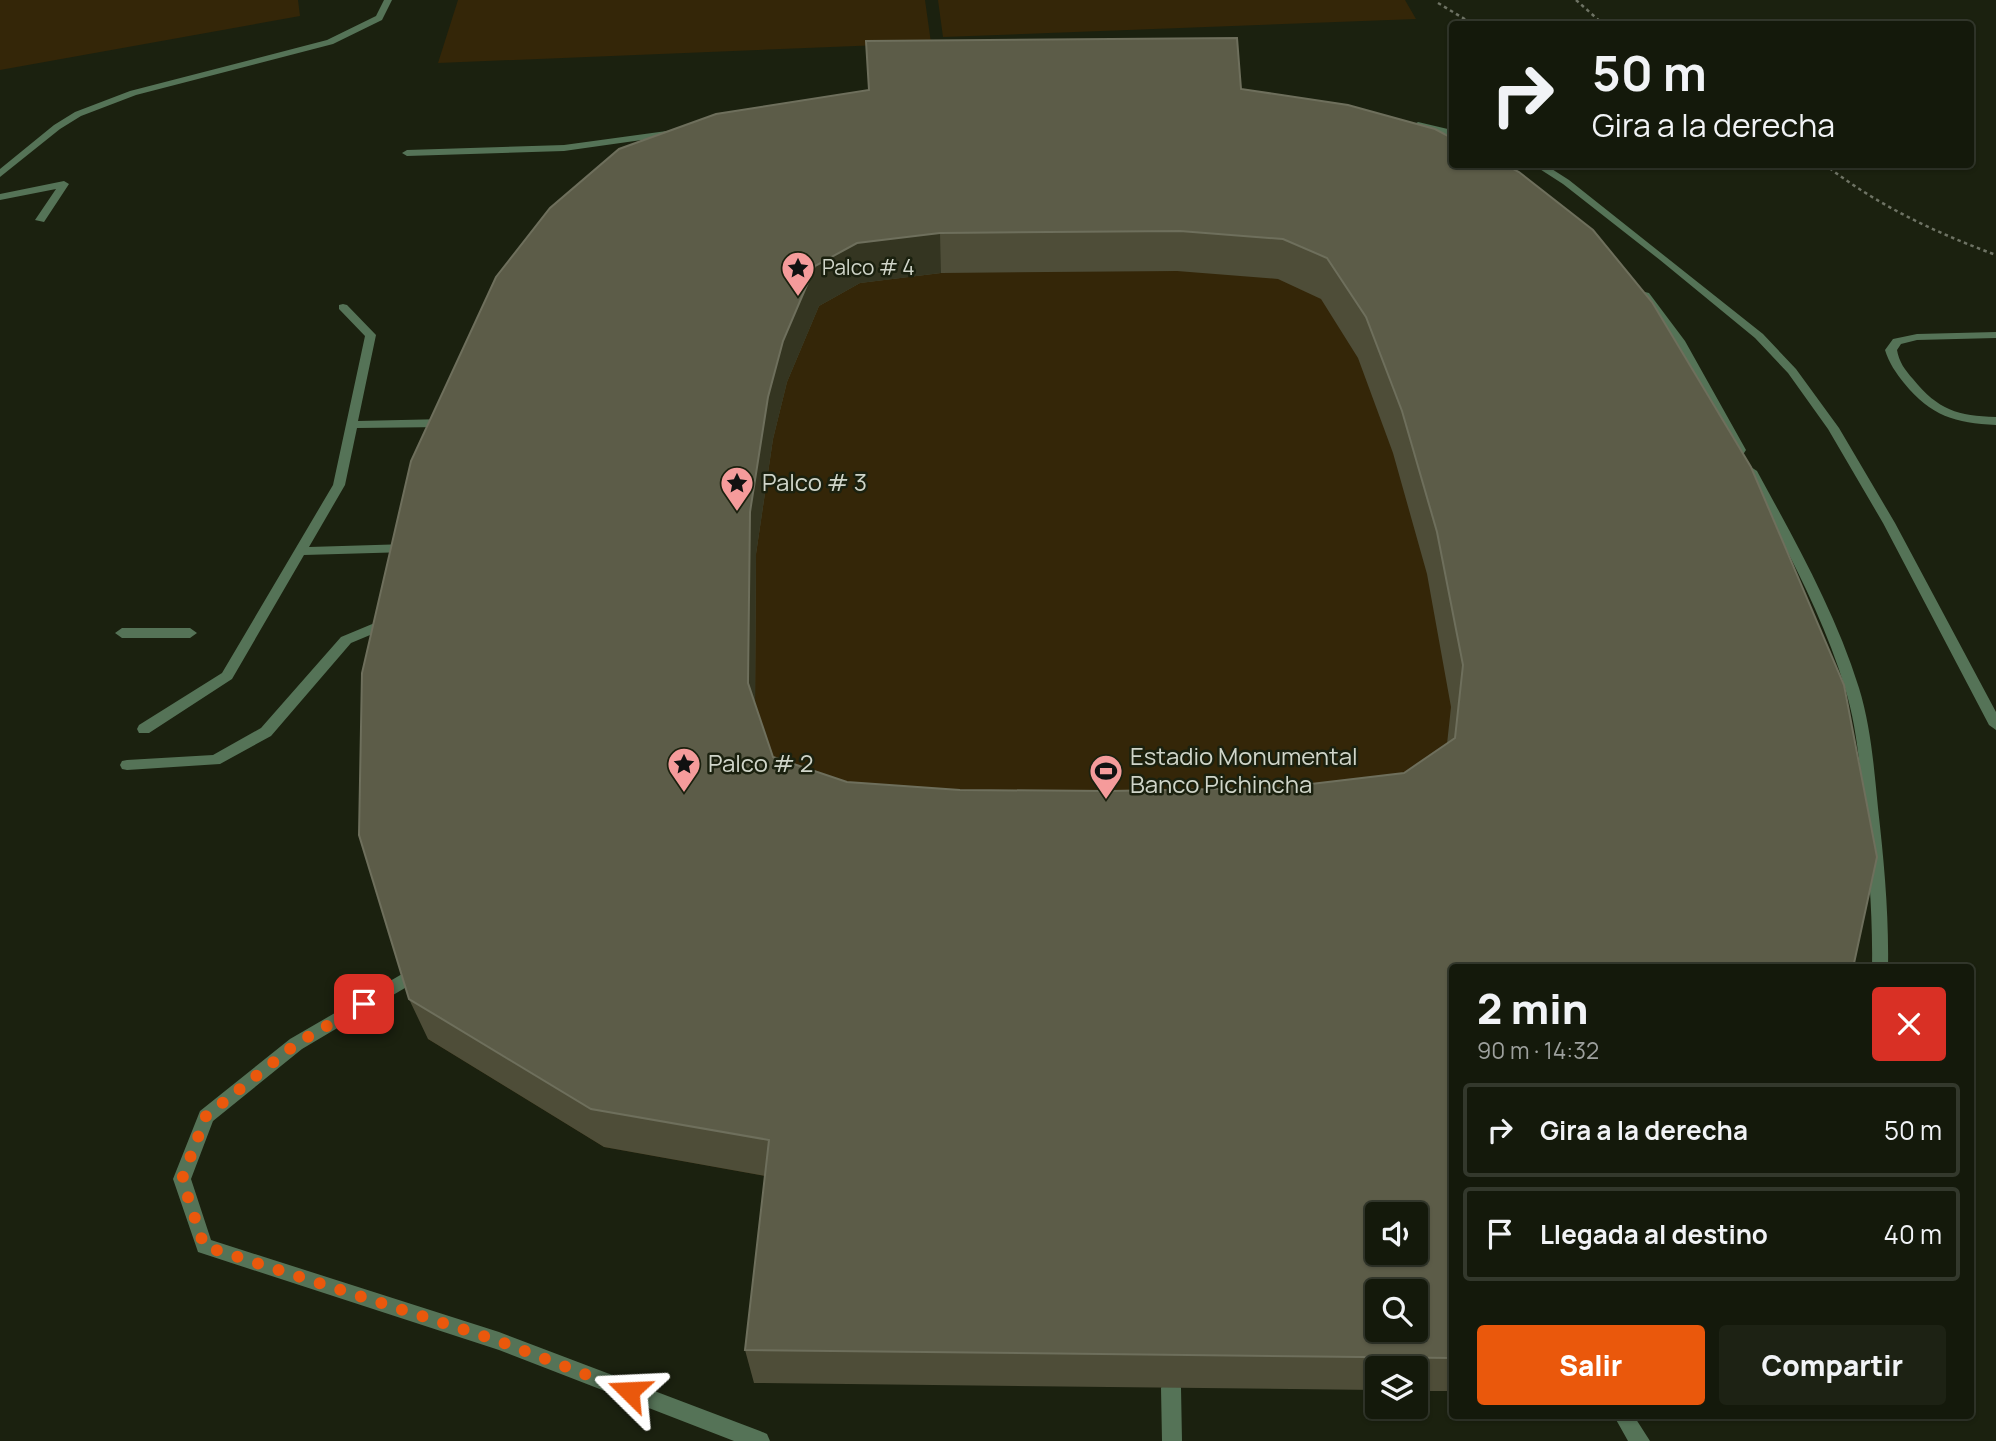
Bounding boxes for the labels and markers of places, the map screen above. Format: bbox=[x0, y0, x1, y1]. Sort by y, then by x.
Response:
place icon: Palco # 4 bbox=[779, 249, 817, 298]
place label: Palco # 4 bbox=[822, 253, 915, 281]
place icon: Palco # 3 bbox=[718, 464, 756, 513]
place label: Palco # 3 bbox=[762, 465, 867, 498]
place label: Estadio Monumental Banco Pichincha bbox=[1130, 739, 1358, 800]
place icon: Palco # 2 bbox=[665, 745, 703, 794]
place label: Palco # 2 bbox=[708, 746, 813, 779]
sports icon: Estadio Monumental Banco Pichincha bbox=[1087, 752, 1125, 801]
pin bbox=[334, 974, 394, 1034]

